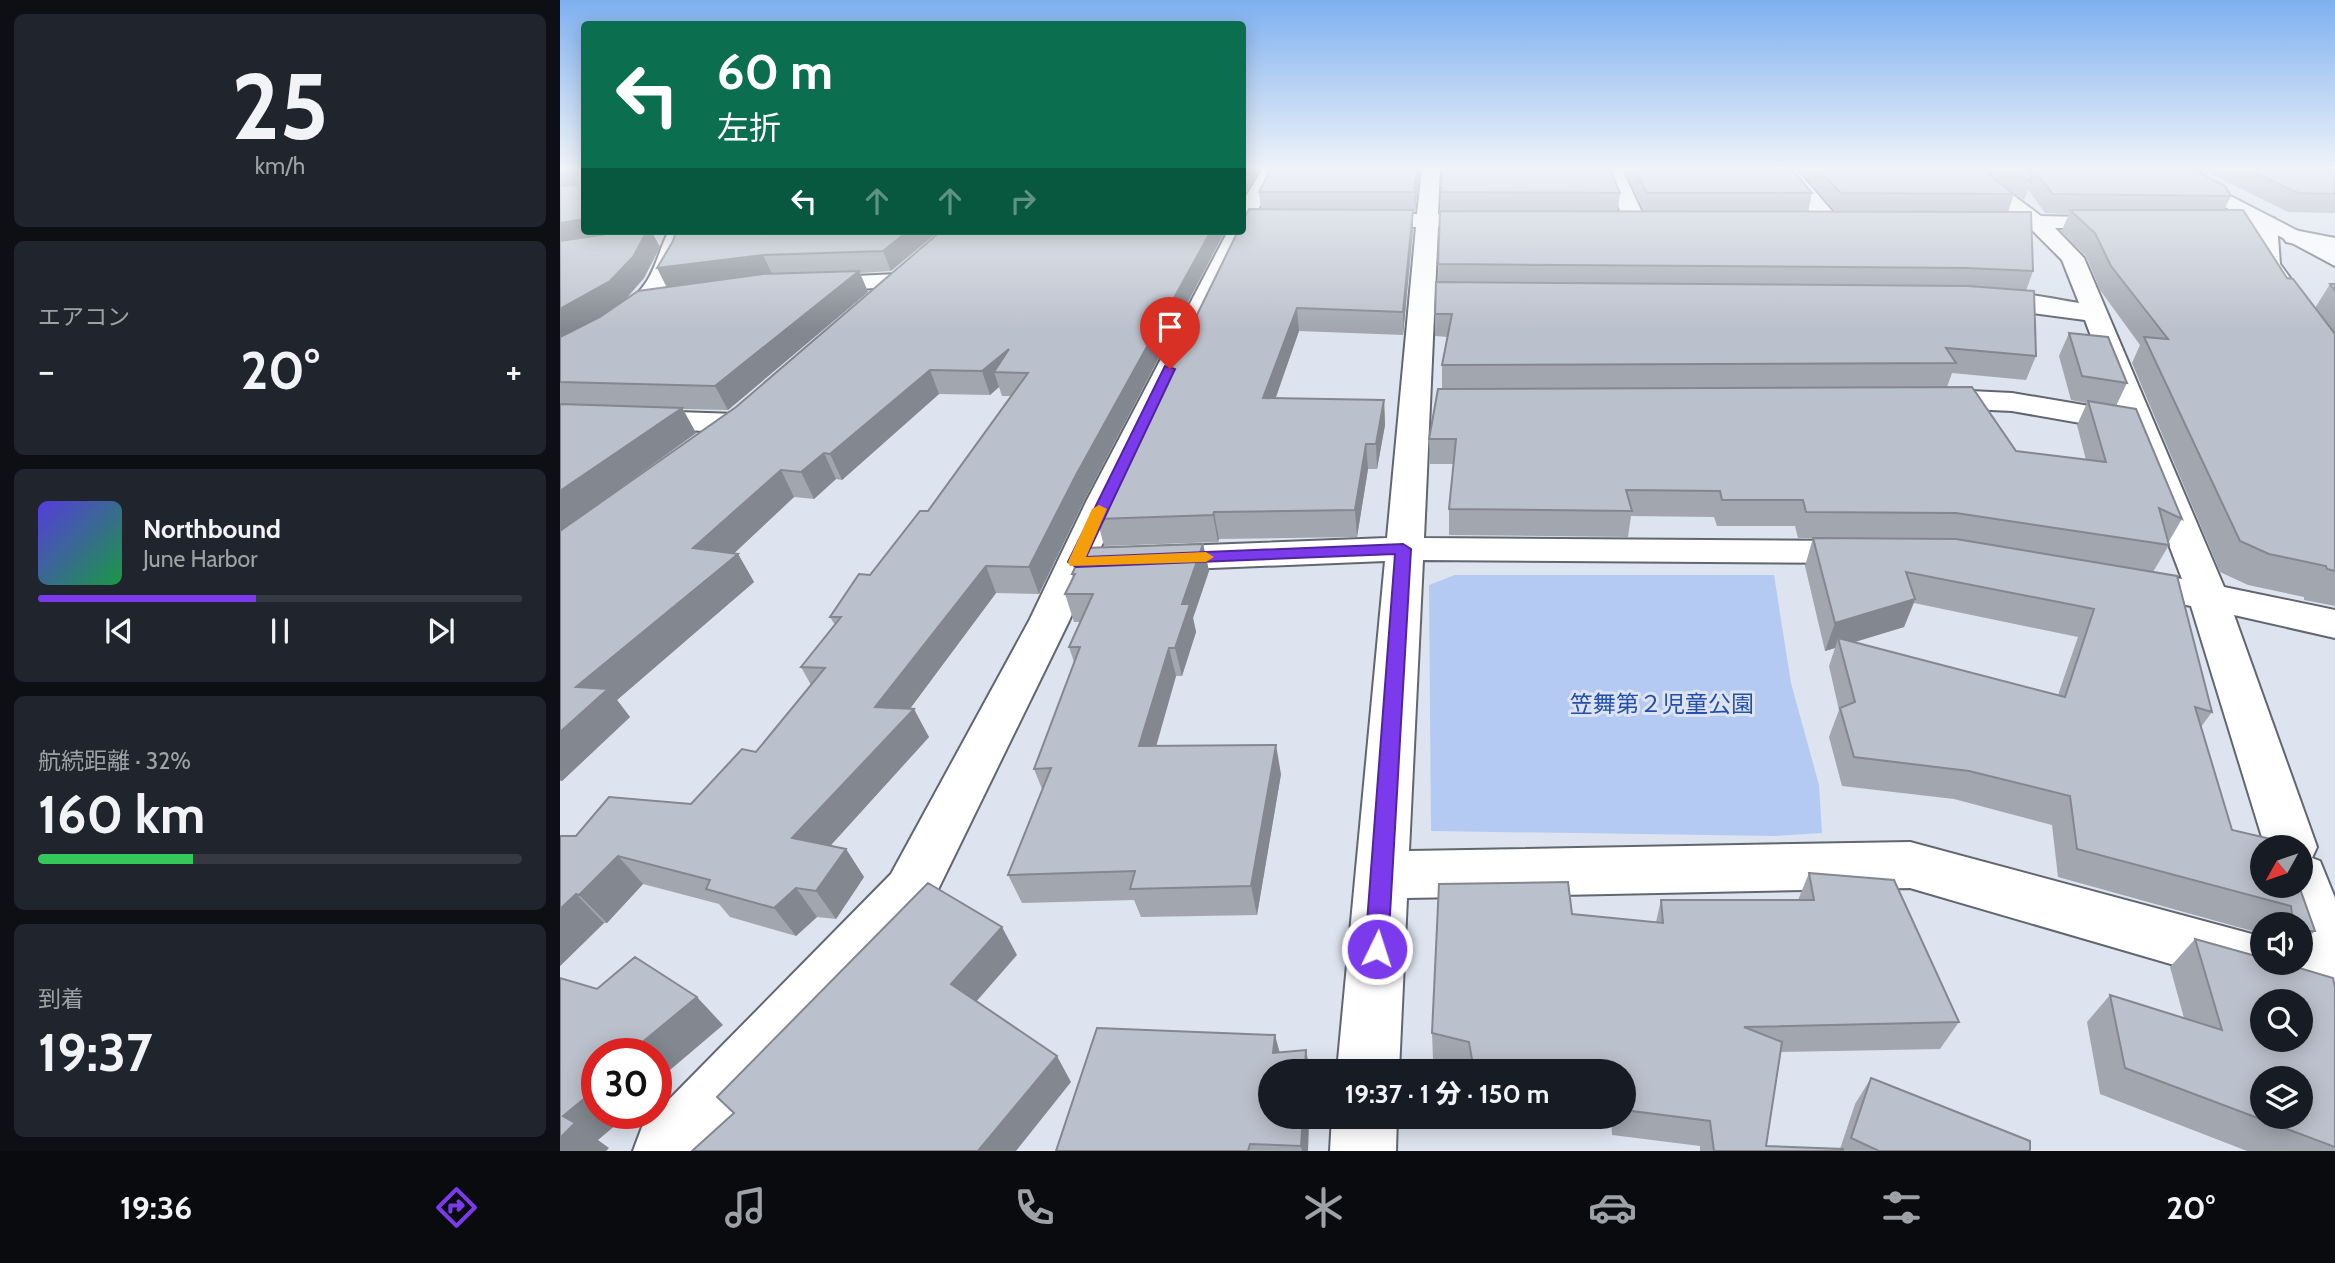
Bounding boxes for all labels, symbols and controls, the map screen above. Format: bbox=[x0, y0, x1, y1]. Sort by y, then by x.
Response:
text: 60 m bbox=[717, 42, 833, 101]
icon: left bbox=[602, 49, 693, 140]
text: 25 bbox=[231, 51, 329, 162]
text: 左折 bbox=[717, 108, 781, 147]
text: km/h bbox=[255, 152, 305, 180]
icon: left bbox=[785, 182, 823, 220]
icon: ahead bbox=[858, 182, 896, 220]
icon: ahead bbox=[931, 182, 969, 220]
icon: right bbox=[1004, 182, 1042, 220]
pin bbox=[1140, 297, 1200, 369]
text: エアコン bbox=[38, 303, 130, 331]
icon: arrive bbox=[1151, 308, 1189, 346]
text: 20° bbox=[240, 339, 320, 402]
text: − bbox=[38, 347, 55, 394]
text: + bbox=[505, 347, 522, 394]
text: Northbound bbox=[143, 513, 281, 545]
text: June Harbor bbox=[143, 545, 257, 573]
icon: previous bbox=[100, 612, 138, 650]
icon: pause bbox=[261, 612, 299, 650]
icon: next bbox=[422, 612, 460, 650]
park label: 笠舞第２児童公園 bbox=[1570, 690, 1754, 718]
text: 航続距離 · 32% bbox=[38, 747, 191, 775]
text: 160 km bbox=[38, 783, 205, 846]
north arrow bbox=[2250, 835, 2314, 898]
map controls bbox=[2250, 835, 2313, 1129]
position arrow bbox=[1340, 912, 1414, 986]
button: sound bbox=[2250, 912, 2313, 975]
text: 到着 bbox=[38, 985, 84, 1013]
button: search bbox=[2250, 989, 2313, 1052]
text: 19:37 bbox=[38, 1021, 153, 1084]
speed limit sign: 30 bbox=[581, 1038, 672, 1129]
button: layers bbox=[2250, 1066, 2313, 1129]
text: 19:37 · 1 分 · 150 m bbox=[1345, 1078, 1549, 1110]
icon: directions bbox=[432, 1183, 481, 1232]
icon: music bbox=[721, 1183, 770, 1232]
icon: phone bbox=[1010, 1183, 1059, 1232]
icon: climate bbox=[1299, 1183, 1348, 1232]
icon: car bbox=[1588, 1183, 1637, 1232]
icon: filters bbox=[1877, 1183, 1926, 1232]
text: 19:36 bbox=[120, 1188, 192, 1227]
text: 20° bbox=[2166, 1188, 2215, 1227]

